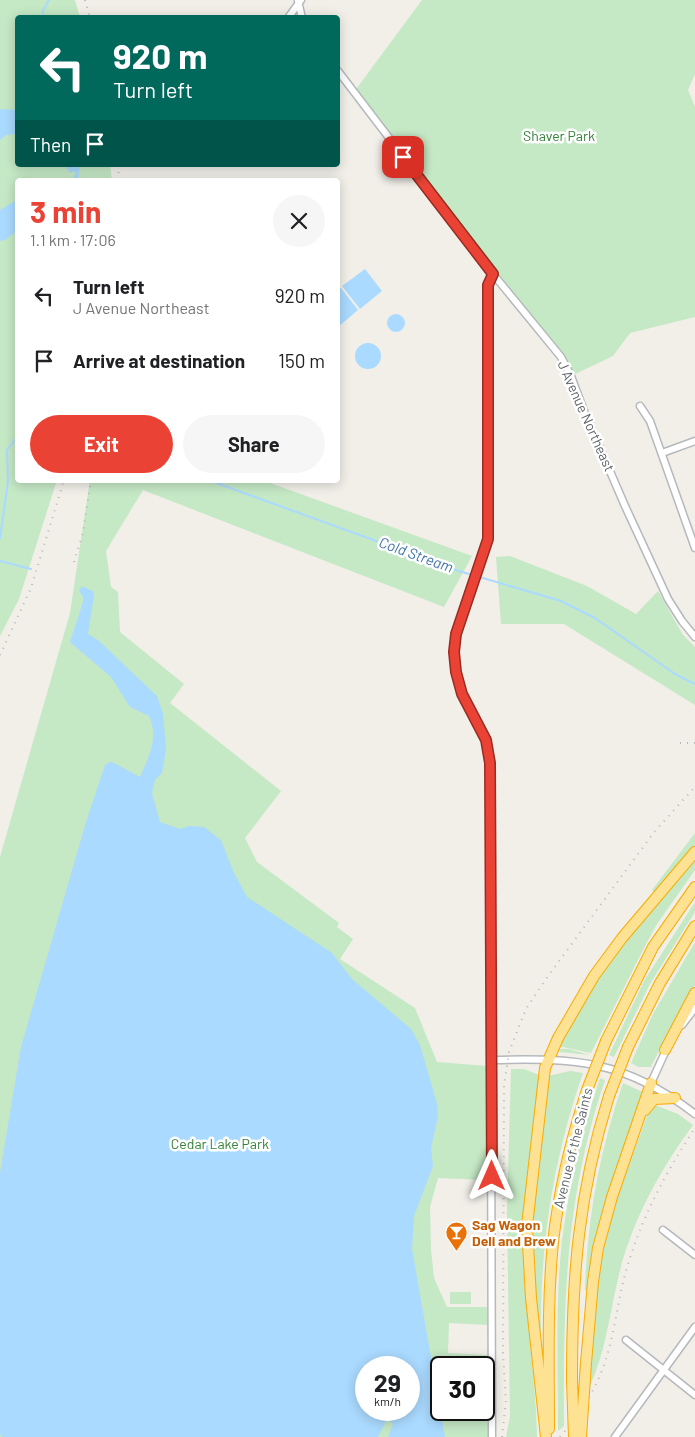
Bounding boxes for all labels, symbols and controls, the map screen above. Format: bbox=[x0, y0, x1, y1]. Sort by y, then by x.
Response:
text: 920 m bbox=[113, 34, 207, 76]
icon: left bbox=[30, 35, 95, 100]
text: Turn left bbox=[113, 76, 193, 102]
park label: Shaver Park bbox=[523, 127, 595, 144]
icon: arrive bbox=[81, 130, 109, 158]
text: Then bbox=[30, 133, 71, 156]
pin bbox=[382, 136, 424, 178]
icon: arrive bbox=[389, 143, 417, 171]
text: 3 min bbox=[30, 193, 101, 229]
button: close bbox=[273, 195, 325, 247]
text: 1.1 km · 17:06 bbox=[30, 230, 116, 249]
text: Turn left bbox=[73, 275, 144, 298]
icon: left bbox=[30, 282, 58, 310]
text: 920 m bbox=[275, 284, 325, 307]
text: J Avenue Northeast bbox=[73, 298, 210, 317]
icon: arrive bbox=[30, 347, 58, 375]
text: Arrive at destination bbox=[73, 349, 245, 372]
text: 150 m bbox=[278, 349, 325, 372]
street label: J Avenue Northeast bbox=[554, 358, 619, 474]
button: Exit bbox=[30, 415, 173, 473]
button: Share bbox=[183, 415, 325, 473]
water label: Cold Stream bbox=[377, 532, 456, 576]
street label: Avenue of the Saints bbox=[549, 1086, 596, 1210]
park label: Cedar Lake Park bbox=[171, 1135, 269, 1152]
position arrow bbox=[465, 1149, 517, 1201]
place label: Sag Wagon Deli and Brew bbox=[472, 1216, 556, 1249]
bar icon: Sag Wagon Deli and Brew bbox=[444, 1221, 468, 1252]
speed limit sign: 30 bbox=[430, 1356, 495, 1421]
text: 29 bbox=[374, 1367, 401, 1397]
text: km/h bbox=[374, 1394, 401, 1408]

